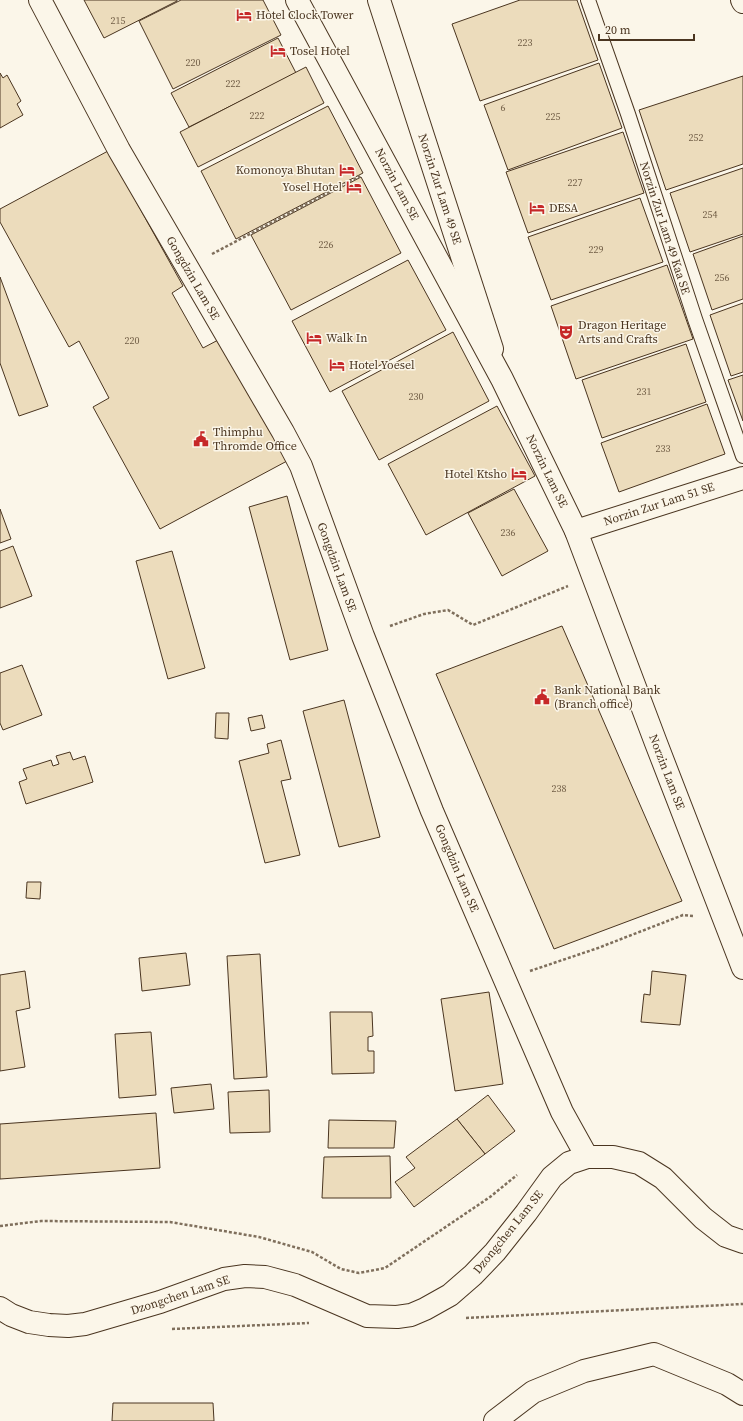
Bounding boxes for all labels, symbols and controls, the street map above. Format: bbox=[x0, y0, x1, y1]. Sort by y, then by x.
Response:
hotel icon: Hotel Clock Tower bbox=[235, 6, 253, 24]
place label: Hotel Clock Tower bbox=[256, 7, 354, 23]
house number: 215 bbox=[111, 14, 126, 27]
scale bar bbox=[599, 16, 694, 42]
text: 20 m bbox=[605, 22, 631, 38]
house number: 223 bbox=[518, 36, 533, 49]
hotel icon: Tosel Hotel bbox=[269, 42, 287, 60]
place label: Tosel Hotel bbox=[290, 43, 350, 59]
house number: 220 bbox=[186, 56, 201, 69]
house number: 222 bbox=[226, 77, 241, 90]
house number: 6 bbox=[501, 101, 506, 114]
house number: 222 bbox=[250, 109, 265, 122]
house number: 225 bbox=[546, 110, 561, 123]
house number: 252 bbox=[689, 131, 704, 144]
street label: Norzin Zur Lam 49 SE bbox=[415, 132, 465, 246]
street label: Norzin Lam SE bbox=[371, 145, 423, 223]
street label: Norzin Zur Lam 49 Kaa SE bbox=[636, 160, 694, 296]
hotel icon: Komonoya Bhutan bbox=[338, 161, 356, 179]
place label: Komonoya Bhutan bbox=[236, 162, 335, 178]
house number: 227 bbox=[568, 176, 583, 189]
hotel icon: Yosel Hotel bbox=[345, 178, 363, 196]
place label: Yosel Hotel bbox=[282, 179, 342, 195]
hotel icon: DESA bbox=[528, 199, 546, 217]
place label: DESA bbox=[549, 200, 578, 216]
house number: 254 bbox=[703, 208, 718, 221]
street label: Gongdzin Lam SE bbox=[163, 233, 223, 323]
house number: 226 bbox=[319, 238, 334, 251]
house number: 229 bbox=[589, 243, 604, 256]
house number: 256 bbox=[715, 271, 730, 284]
place label: Dragon Heritage Arts and Crafts bbox=[578, 317, 666, 347]
theatre icon: Dragon Heritage Arts and Crafts bbox=[557, 323, 575, 341]
hotel icon: Walk In bbox=[305, 329, 323, 347]
place label: Walk In bbox=[326, 330, 367, 346]
house number: 220 bbox=[125, 334, 140, 347]
hotel icon: Hotel Yoesel bbox=[328, 356, 346, 374]
place label: Hotel Yoesel bbox=[349, 357, 415, 373]
house number: 231 bbox=[637, 385, 652, 398]
house number: 230 bbox=[409, 390, 424, 403]
place label: Thimphu Thromde Office bbox=[213, 424, 297, 454]
public building icon: Thimphu Thromde Office bbox=[192, 430, 210, 448]
street label: Norzin Lam SE bbox=[522, 432, 572, 510]
house number: 233 bbox=[656, 442, 671, 455]
hotel icon: Hotel Ktsho bbox=[510, 465, 528, 483]
place label: Hotel Ktsho bbox=[445, 466, 507, 482]
street label: Norzin Zur Lam 51 SE bbox=[602, 479, 716, 529]
street label: Gongdzin Lam SE bbox=[313, 520, 361, 614]
house number: 236 bbox=[501, 526, 516, 539]
place label: Bank National Bank (Branch office) bbox=[554, 682, 661, 712]
public building icon: Bank National Bank (Branch office) bbox=[533, 688, 551, 706]
street label: Norzin Lam SE bbox=[645, 732, 689, 812]
house number: 238 bbox=[552, 782, 567, 795]
street label: Gongdzin Lam SE bbox=[431, 822, 483, 914]
street label: Dzongchen Lam SE bbox=[469, 1187, 547, 1277]
street label: Dzongchen Lam SE bbox=[128, 1271, 232, 1319]

